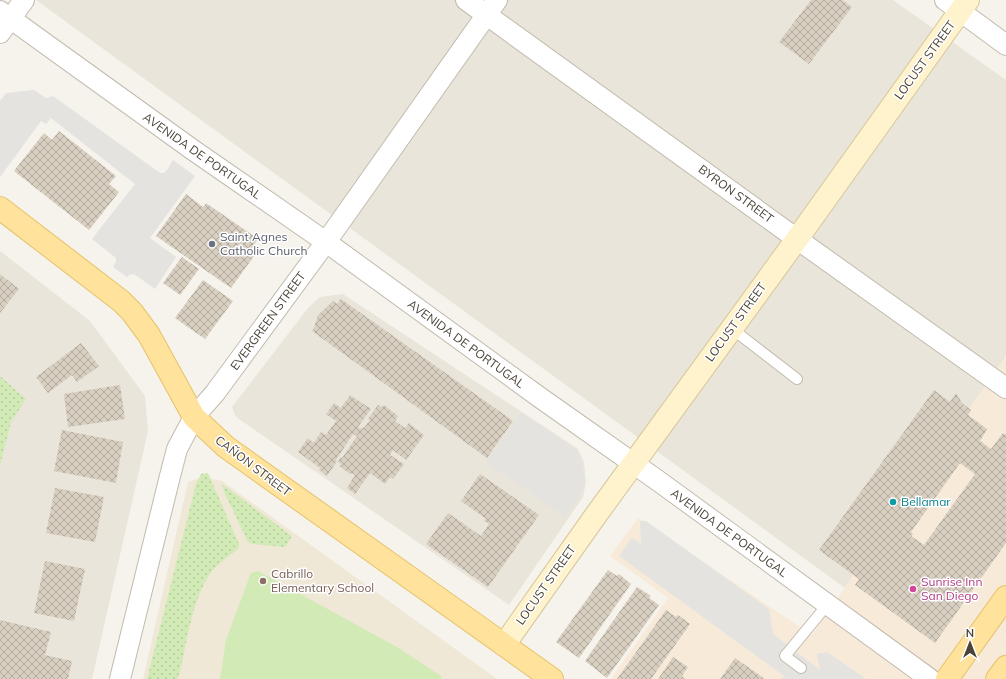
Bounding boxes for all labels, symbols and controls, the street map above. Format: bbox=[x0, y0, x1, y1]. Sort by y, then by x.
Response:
street label: LOCUST STREET bbox=[891, 17, 959, 102]
street label: AVENIDA DE PORTUGAL bbox=[140, 109, 265, 202]
street label: BYRON STREET bbox=[696, 161, 777, 226]
place label: Saint Agnes Catholic Church bbox=[220, 229, 308, 258]
marker: Saint Agnes Catholic Church bbox=[207, 239, 217, 249]
street label: EVERGREEN STREET bbox=[227, 268, 309, 373]
street label: LOCUST STREET bbox=[702, 279, 770, 364]
street label: AVENIDA DE PORTUGAL bbox=[405, 296, 528, 391]
street label: CAÑON STREET bbox=[212, 432, 295, 499]
street label: AVENIDA DE PORTUGAL bbox=[668, 485, 791, 580]
place label: Bellamar bbox=[901, 494, 951, 509]
marker: Bellamar bbox=[888, 497, 898, 507]
street label: LOCUST STREET bbox=[512, 541, 579, 628]
place label: Cabrillo Elementary School bbox=[271, 566, 374, 595]
place label: Sunrise Inn San Diego bbox=[921, 574, 982, 603]
marker: Cabrillo Elementary School bbox=[258, 576, 268, 586]
marker: Sunrise Inn San Diego bbox=[908, 584, 918, 594]
north arrow bbox=[950, 623, 990, 663]
text: N bbox=[966, 626, 974, 640]

